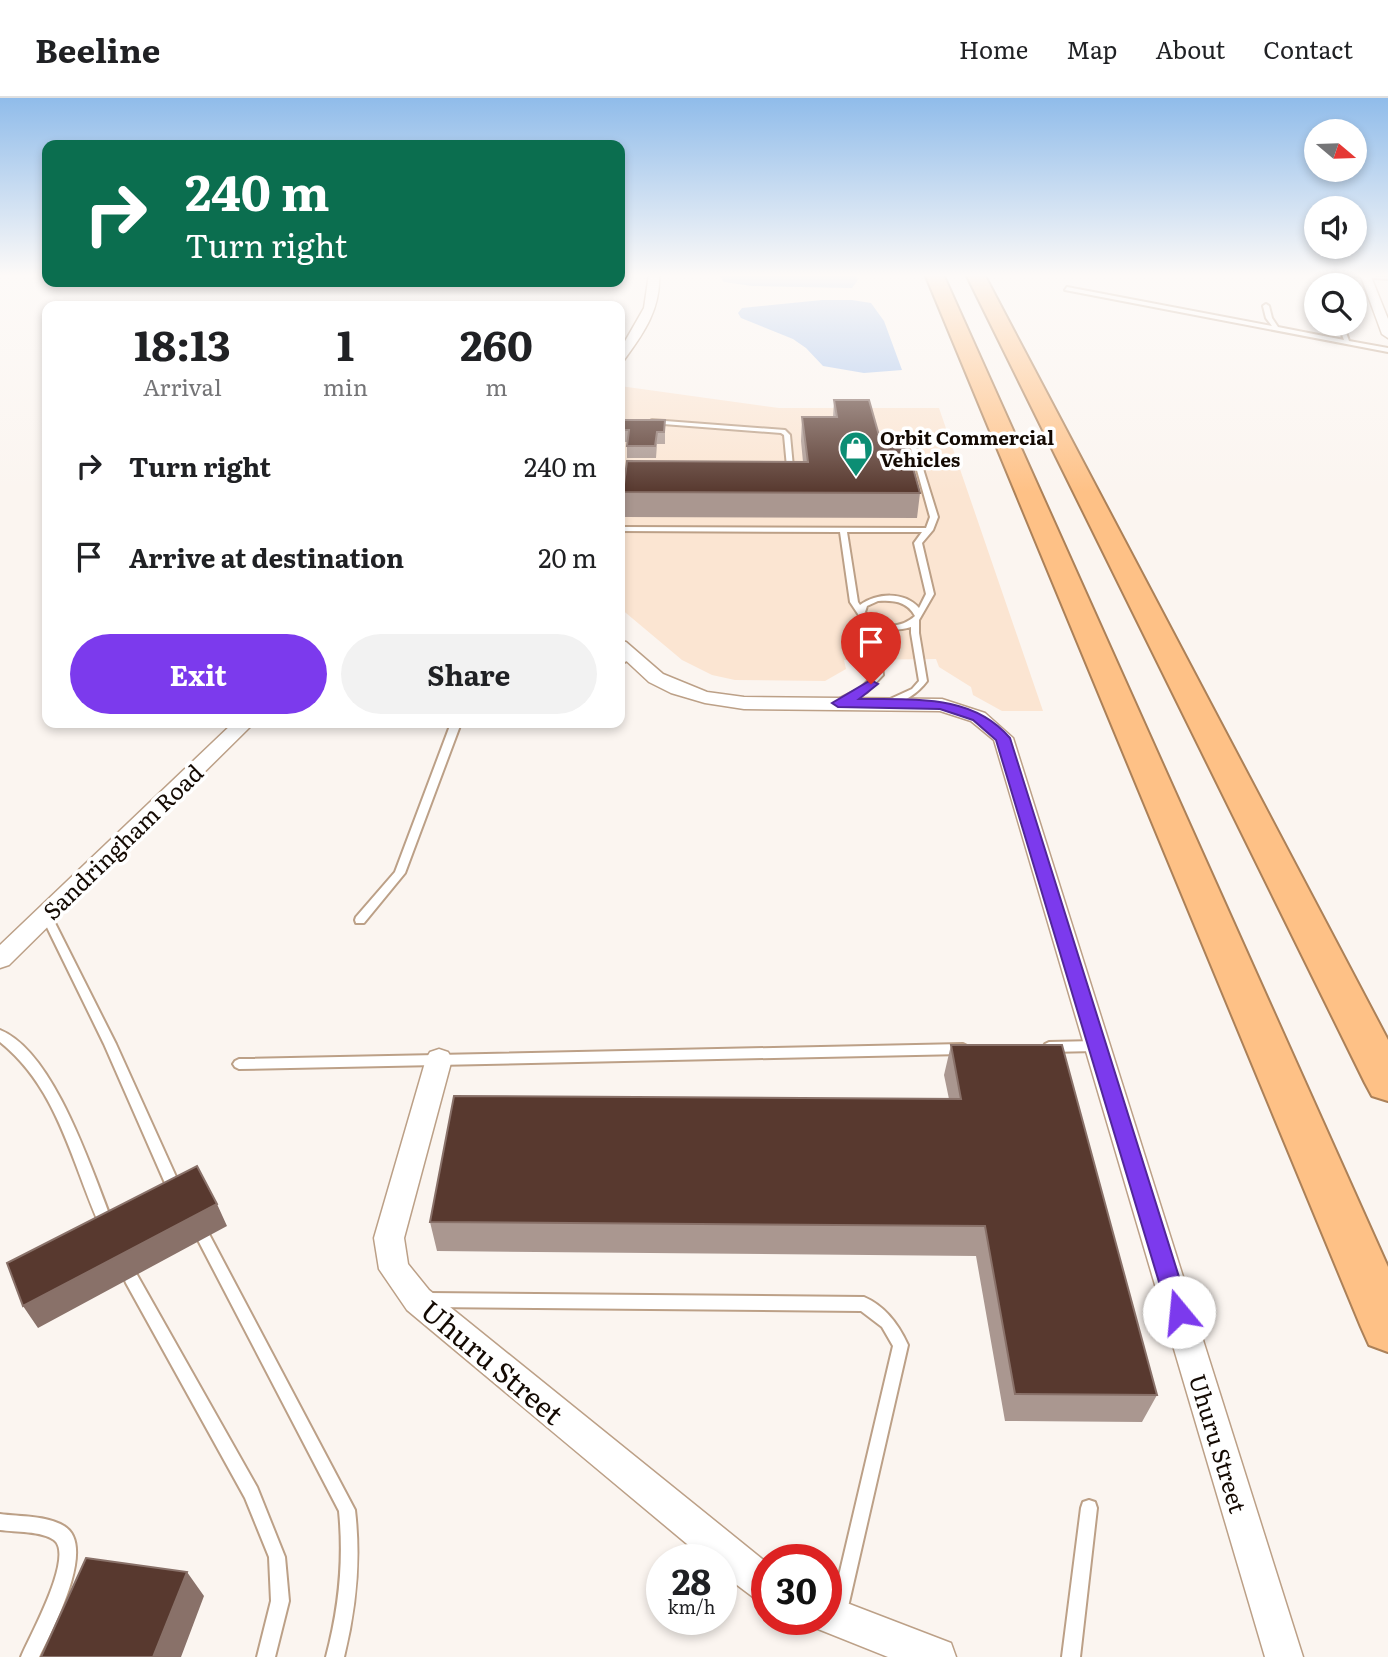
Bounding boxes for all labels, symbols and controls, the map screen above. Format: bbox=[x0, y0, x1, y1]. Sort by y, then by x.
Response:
text: Beeline bbox=[35, 24, 160, 73]
text: Home bbox=[959, 31, 1028, 66]
text: Map bbox=[1066, 31, 1117, 66]
text: About bbox=[1155, 31, 1225, 66]
text: Contact bbox=[1263, 31, 1353, 66]
north arrow bbox=[1304, 119, 1367, 182]
map controls bbox=[1304, 119, 1367, 336]
text: 240 m bbox=[185, 153, 330, 226]
icon: right bbox=[70, 168, 161, 259]
button: sound bbox=[1304, 196, 1367, 259]
text: Turn right bbox=[185, 220, 347, 268]
button: search bbox=[1304, 273, 1367, 336]
text: 18:13 bbox=[134, 312, 231, 374]
text: 1 bbox=[337, 312, 354, 374]
text: 260 bbox=[460, 312, 533, 374]
text: Arrival bbox=[143, 369, 222, 403]
text: min bbox=[323, 369, 368, 403]
text: m bbox=[485, 369, 508, 403]
place label: Orbit Commercial Vehicles bbox=[880, 423, 1054, 473]
shop icon: Orbit Commercial Vehicles bbox=[837, 429, 875, 478]
text: Turn right bbox=[129, 446, 271, 485]
text: 240 m bbox=[524, 446, 597, 485]
icon: right bbox=[70, 447, 108, 485]
text: Arrive at destination bbox=[129, 537, 404, 576]
text: 20 m bbox=[538, 537, 597, 576]
icon: arrive bbox=[70, 538, 108, 576]
pin bbox=[841, 612, 901, 684]
icon: arrive bbox=[852, 623, 890, 661]
button: Exit bbox=[70, 634, 327, 714]
button: Share bbox=[341, 634, 597, 714]
street label: Sandringham Road bbox=[34, 755, 210, 927]
position arrow bbox=[1142, 1275, 1216, 1349]
street label: Uhuru Street bbox=[412, 1289, 574, 1434]
street label: Uhuru Street bbox=[1182, 1369, 1256, 1517]
speed limit sign: 30 bbox=[751, 1544, 842, 1635]
text: 28 bbox=[672, 1554, 711, 1606]
text: km/h bbox=[668, 1593, 715, 1620]

